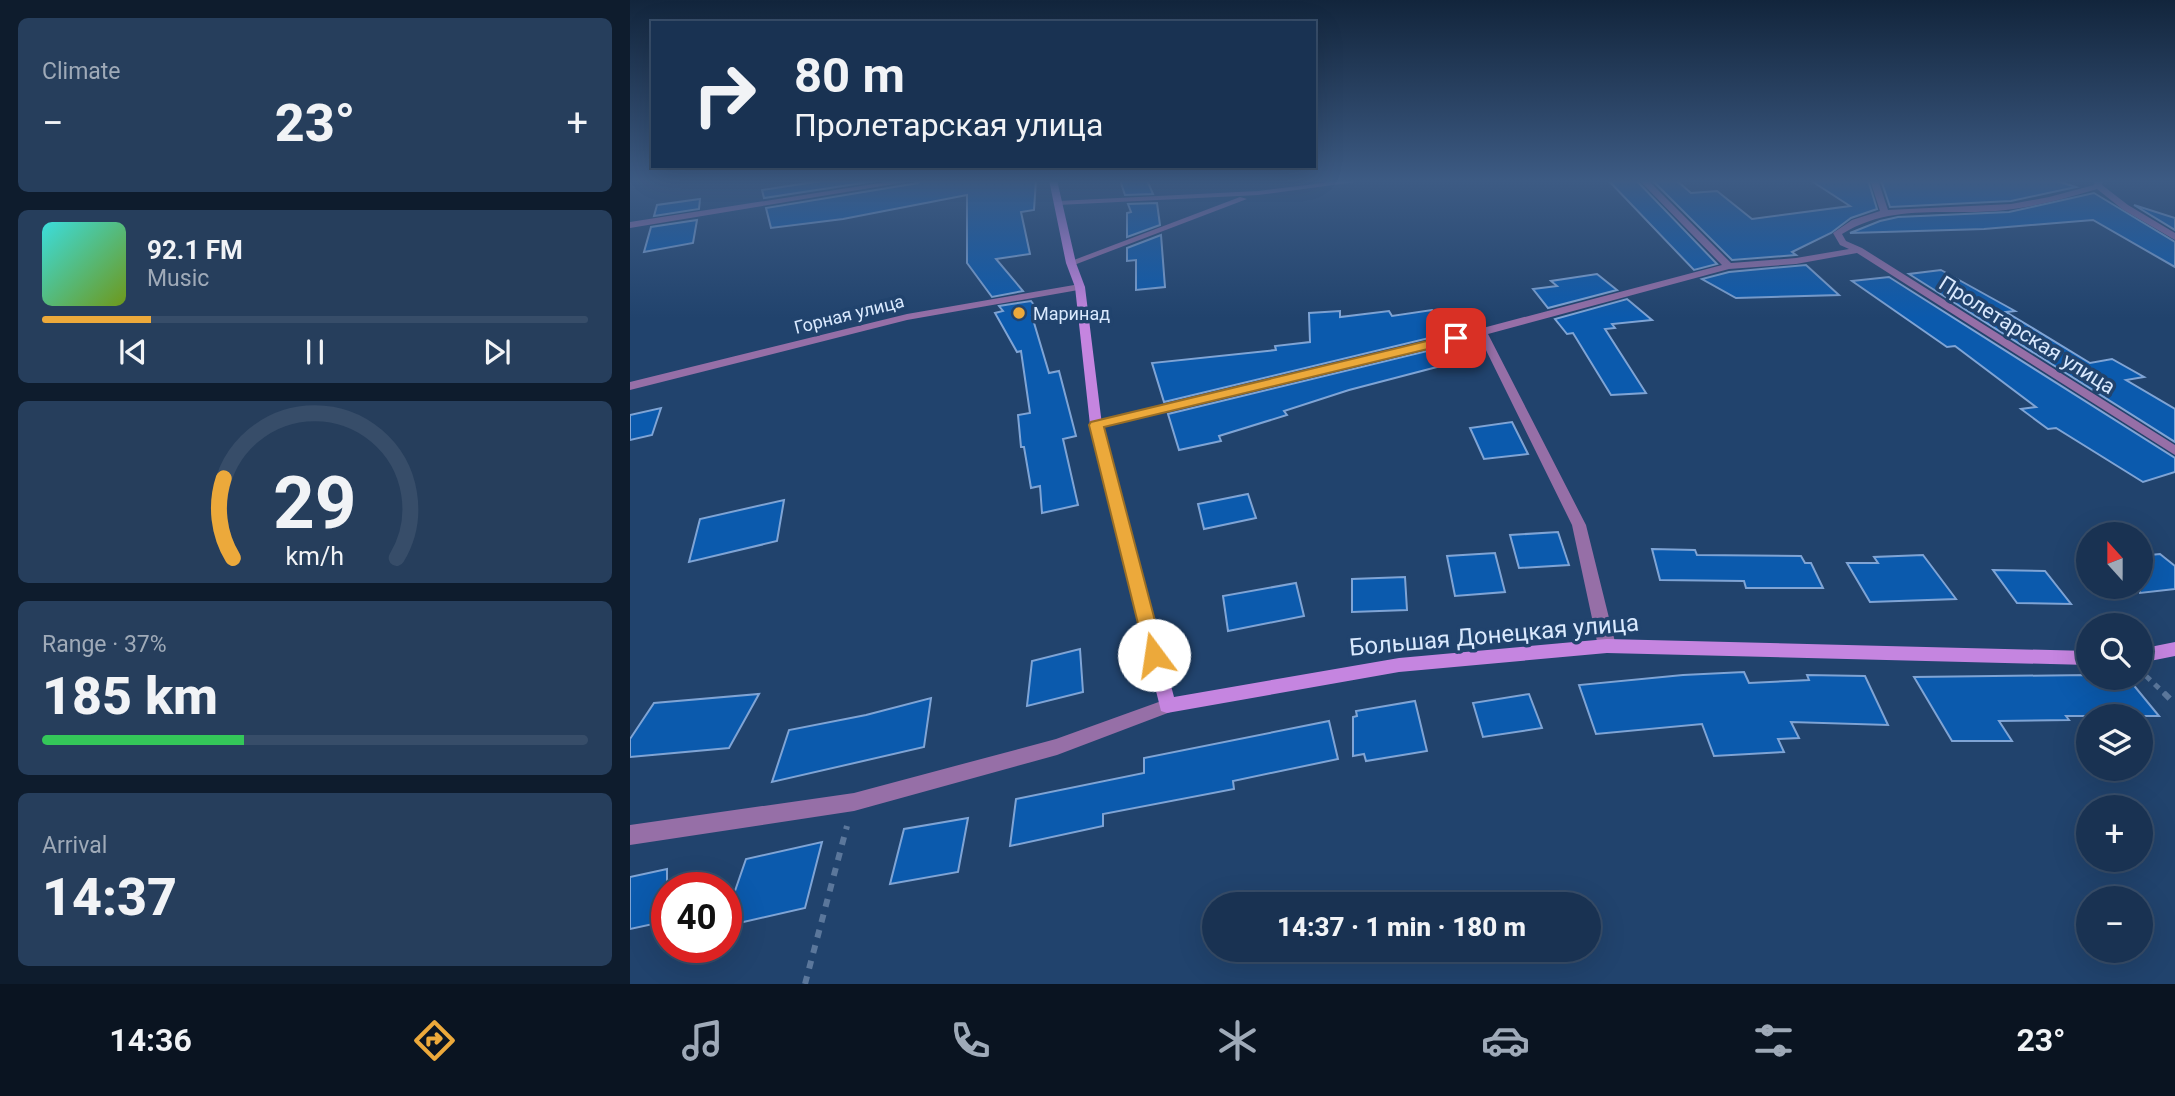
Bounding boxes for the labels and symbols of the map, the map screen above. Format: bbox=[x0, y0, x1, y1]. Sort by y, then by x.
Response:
street label: Пролетарская улица bbox=[1935, 271, 2119, 399]
street label: Горная улица bbox=[792, 290, 906, 338]
place label: Маринад bbox=[1033, 303, 1110, 324]
marker: Маринад bbox=[1011, 305, 1027, 321]
pin bbox=[1426, 308, 1486, 368]
north arrow bbox=[2076, 522, 2152, 598]
street label: Большая Донецкая улица bbox=[1348, 608, 1640, 662]
position arrow bbox=[1117, 618, 1191, 692]
speed limit sign: 40 bbox=[651, 872, 742, 963]

